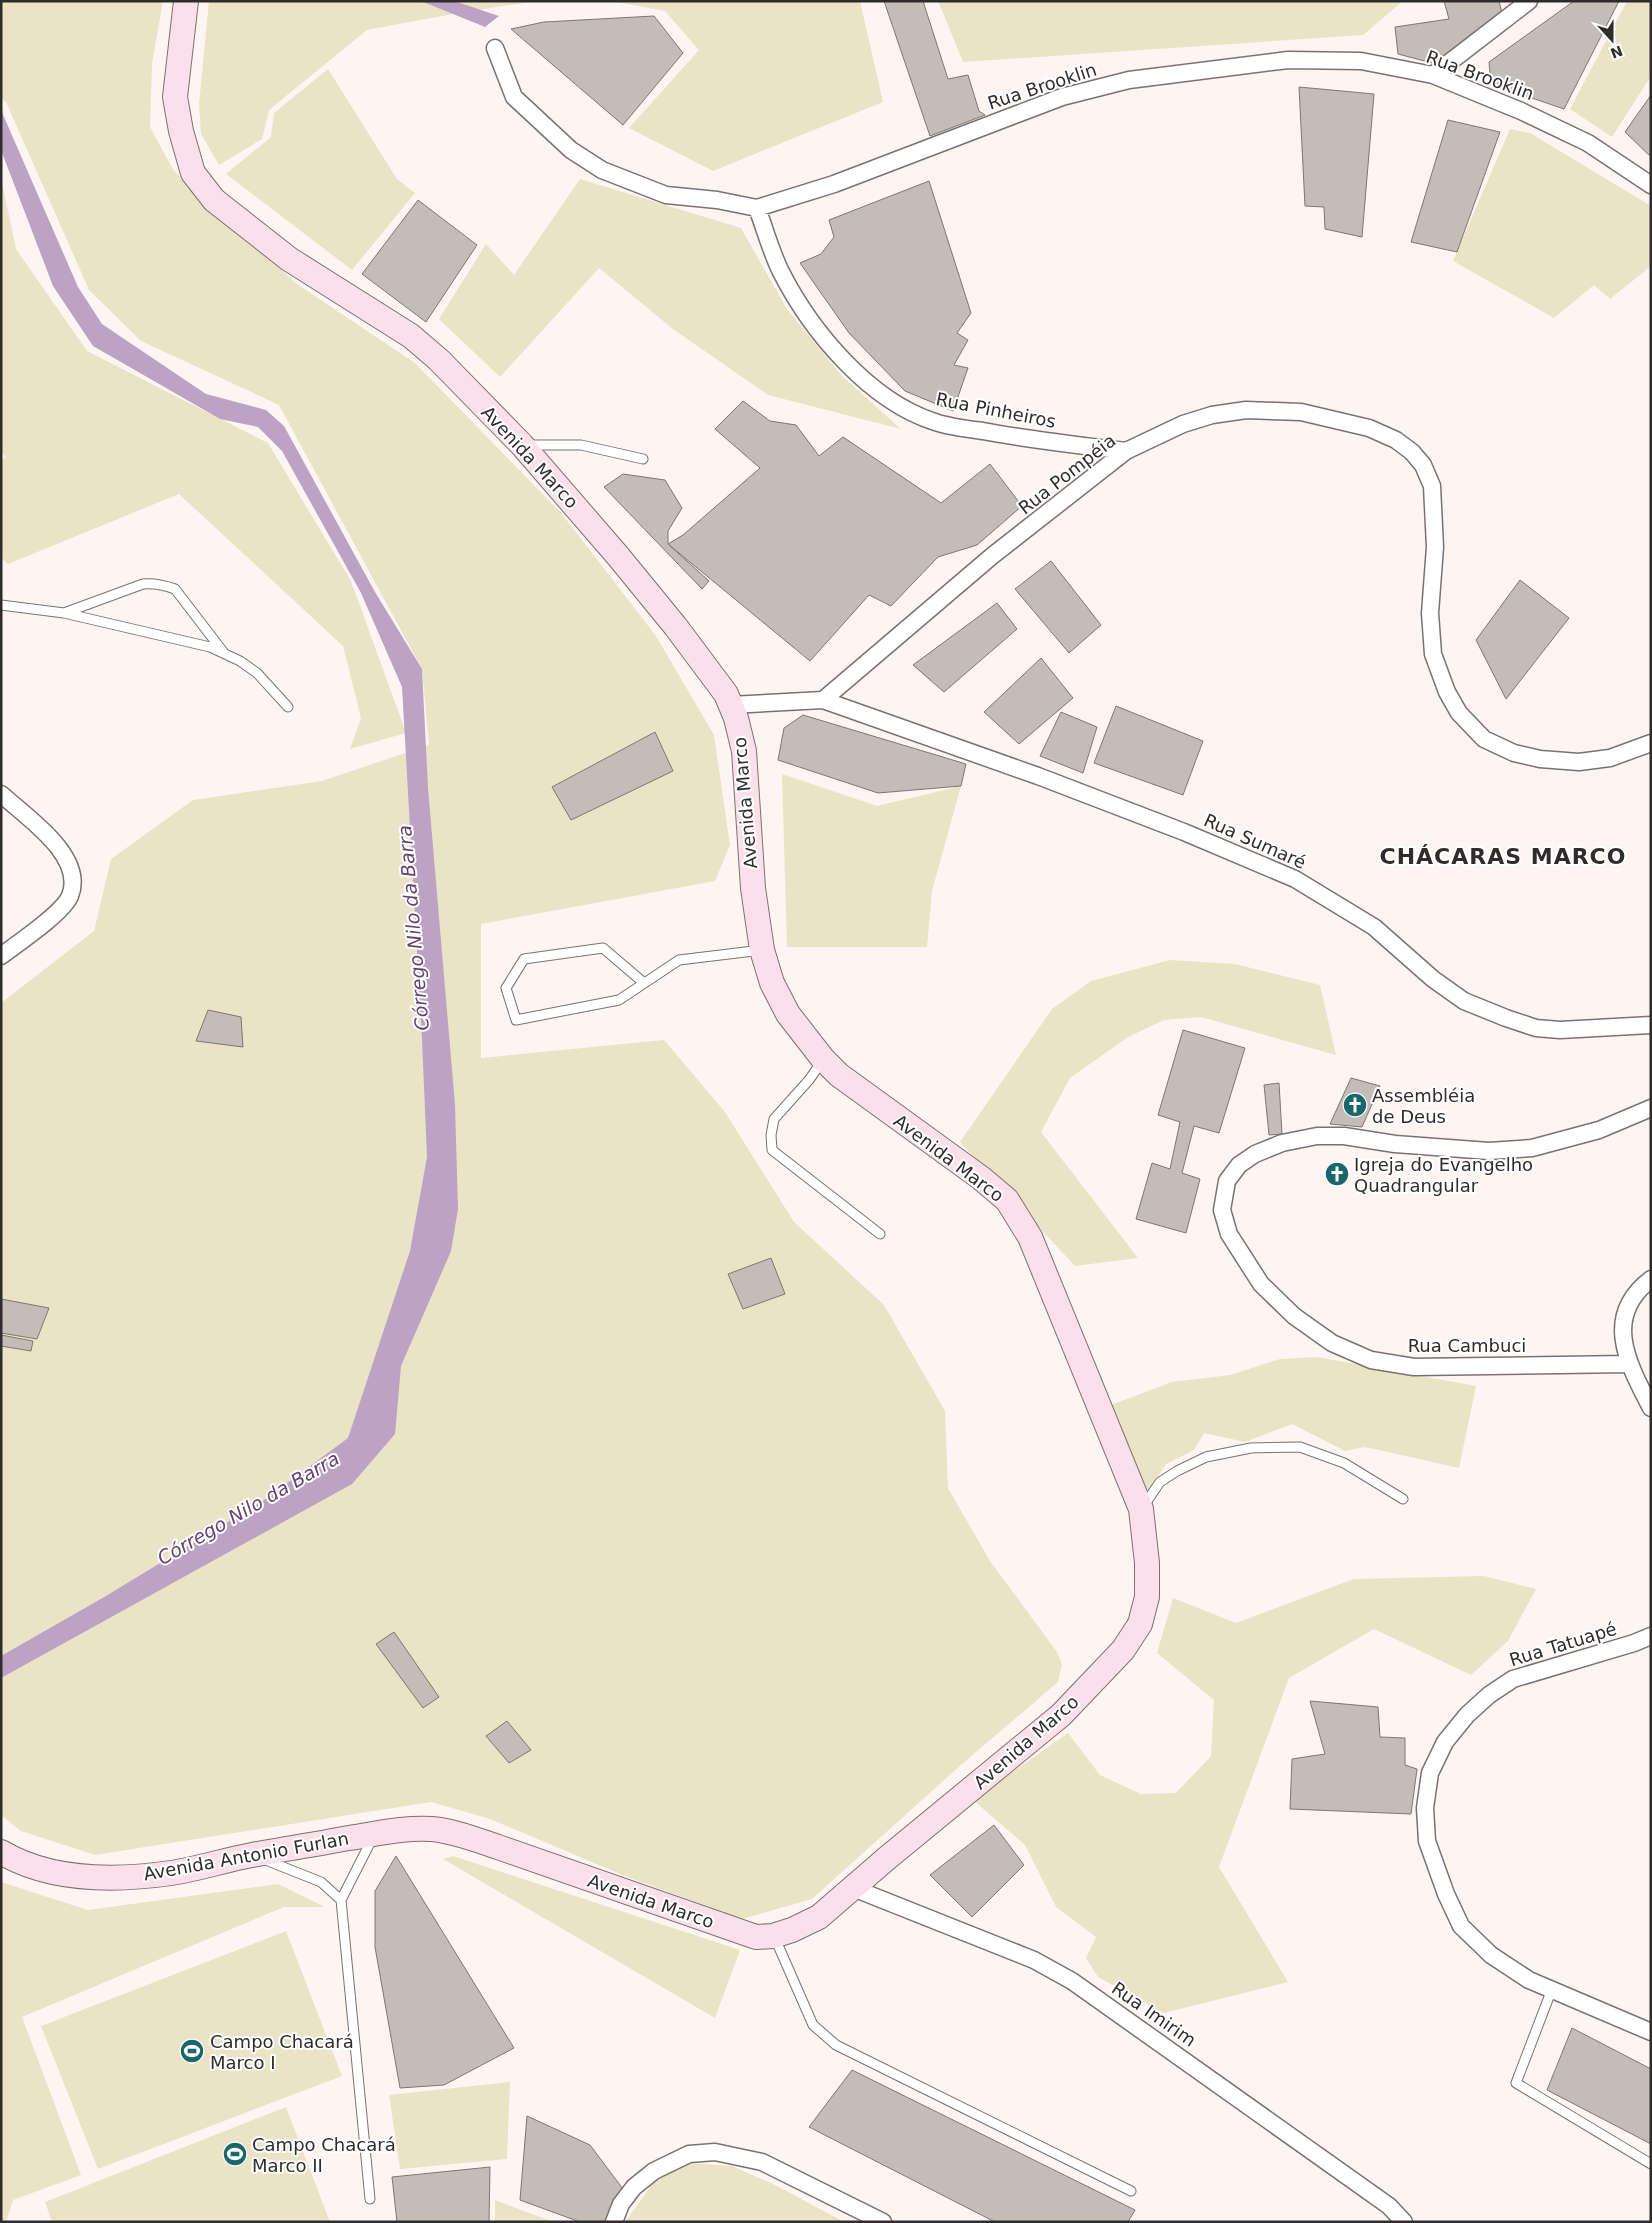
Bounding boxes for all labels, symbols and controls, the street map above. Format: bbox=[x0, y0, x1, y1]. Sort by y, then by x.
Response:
north arrow bbox=[1587, 15, 1637, 65]
text: N bbox=[1608, 43, 1625, 62]
street label: Rua Brooklin bbox=[1423, 46, 1537, 104]
street label: Rua Brooklin bbox=[985, 59, 1099, 113]
street label: Rua Pinheiros bbox=[934, 388, 1058, 432]
street label: Avenida Marco bbox=[477, 402, 583, 512]
street label: Rua Pompéia bbox=[1014, 430, 1120, 518]
street label: Avenida Marco bbox=[729, 736, 761, 870]
street label: Rua Sumaré bbox=[1201, 809, 1309, 873]
water label: Córrego Nilo da Barra bbox=[393, 824, 433, 1032]
district label: CHÁCARAS MARCO bbox=[1380, 844, 1626, 869]
place label: Assembléia de Deus bbox=[1372, 1085, 1475, 1127]
church icon: Assembléia de Deus bbox=[1342, 1092, 1368, 1118]
street label: Avenida Marco bbox=[890, 1110, 1008, 1206]
place label: Igreja do Evangelho Quadrangular bbox=[1354, 1154, 1533, 1196]
church icon: Igreja do Evangelho Quadrangular bbox=[1324, 1161, 1350, 1187]
street label: Rua Cambuci bbox=[1408, 1335, 1526, 1356]
water label: Córrego Nilo da Barra bbox=[153, 1447, 343, 1569]
street label: Rua Tatuapé bbox=[1507, 1618, 1619, 1670]
street label: Avenida Marco bbox=[969, 1691, 1083, 1793]
street label: Avenida Antonio Furlan bbox=[142, 1828, 350, 1884]
street label: Avenida Marco bbox=[585, 1870, 717, 1932]
street label: Rua Imirim bbox=[1108, 1977, 1200, 2051]
place label: Campo Chacará Marco I bbox=[210, 2031, 354, 2073]
sports icon: Campo Chacará Marco I bbox=[179, 2038, 205, 2064]
place label: Campo Chacará Marco II bbox=[252, 2134, 396, 2176]
sports icon: Campo Chacará Marco II bbox=[222, 2141, 248, 2167]

